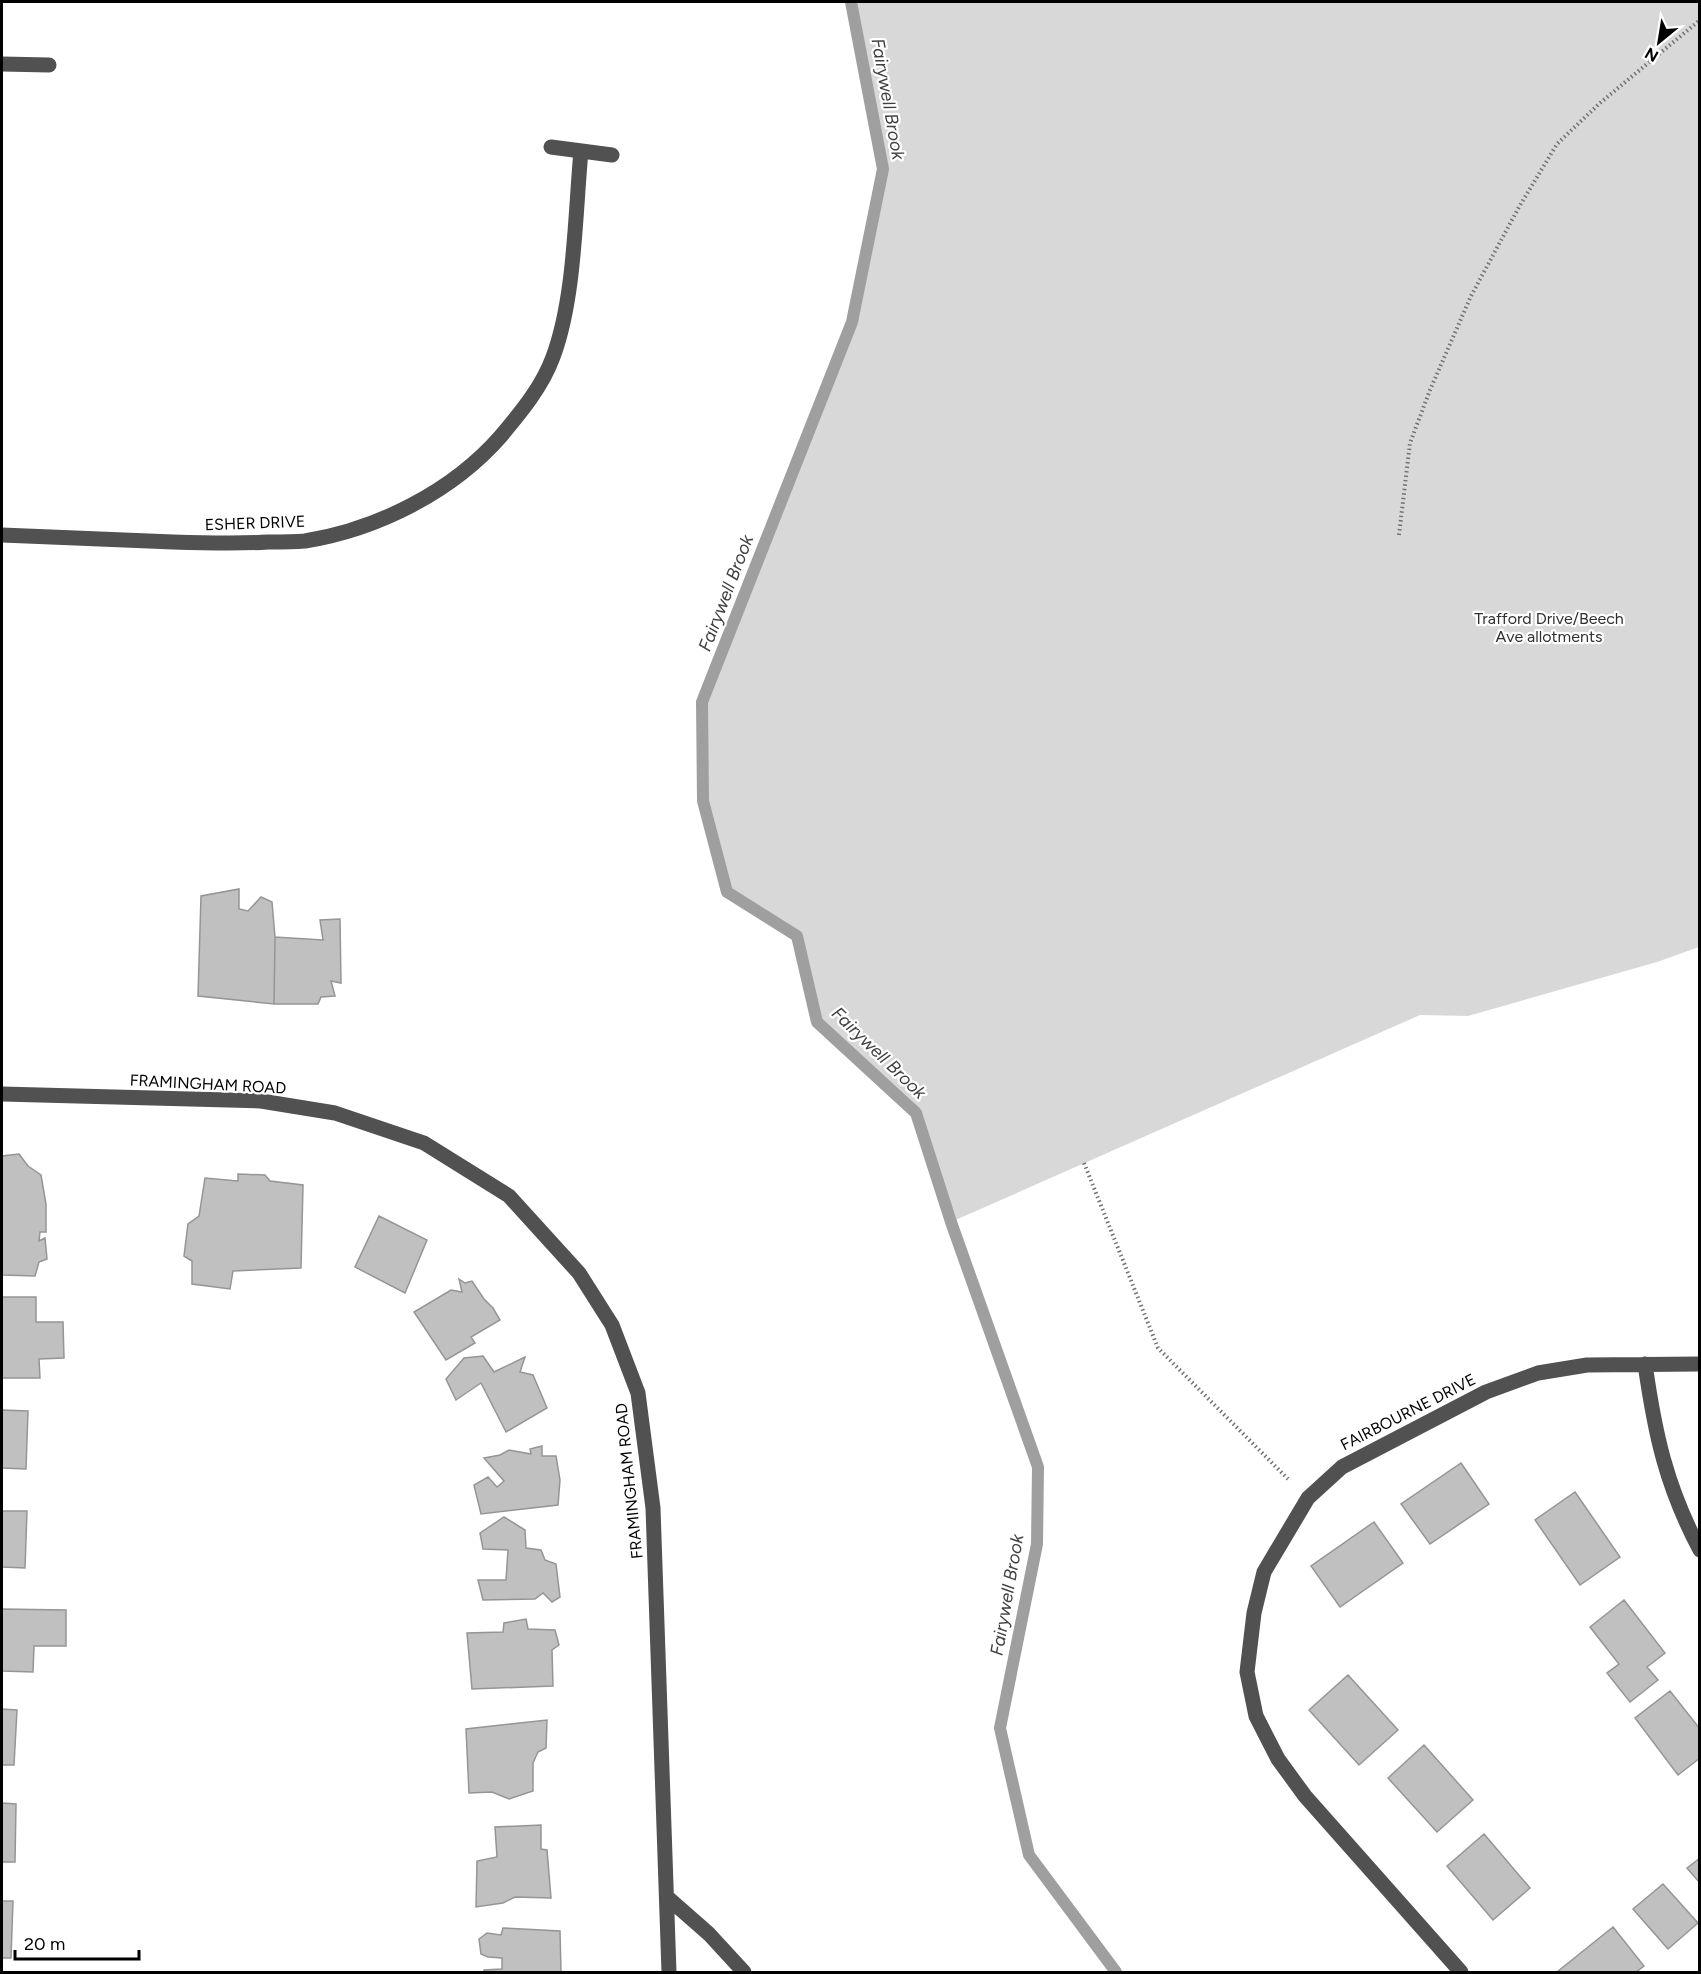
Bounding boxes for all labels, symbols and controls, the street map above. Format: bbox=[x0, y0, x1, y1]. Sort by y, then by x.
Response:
north arrow bbox=[1629, 12, 1689, 72]
water label: Fairywell Brook bbox=[866, 37, 910, 163]
text: N bbox=[1642, 43, 1662, 66]
street label: ESHER DRIVE bbox=[204, 512, 306, 534]
water label: Fairywell Brook bbox=[694, 530, 759, 654]
park label: Trafford Drive/Beech Ave allotments bbox=[1474, 609, 1624, 646]
water label: Fairywell Brook bbox=[827, 1002, 932, 1105]
street label: FRAMINGHAM ROAD bbox=[129, 1070, 287, 1098]
street label: FAIRBOURNE DRIVE bbox=[1337, 1370, 1479, 1454]
street label: FRAMINGHAM ROAD bbox=[611, 1402, 647, 1560]
water label: Fairywell Brook bbox=[985, 1531, 1029, 1657]
scale bar bbox=[15, 1923, 140, 1961]
text: 20 m bbox=[24, 1933, 65, 1955]

